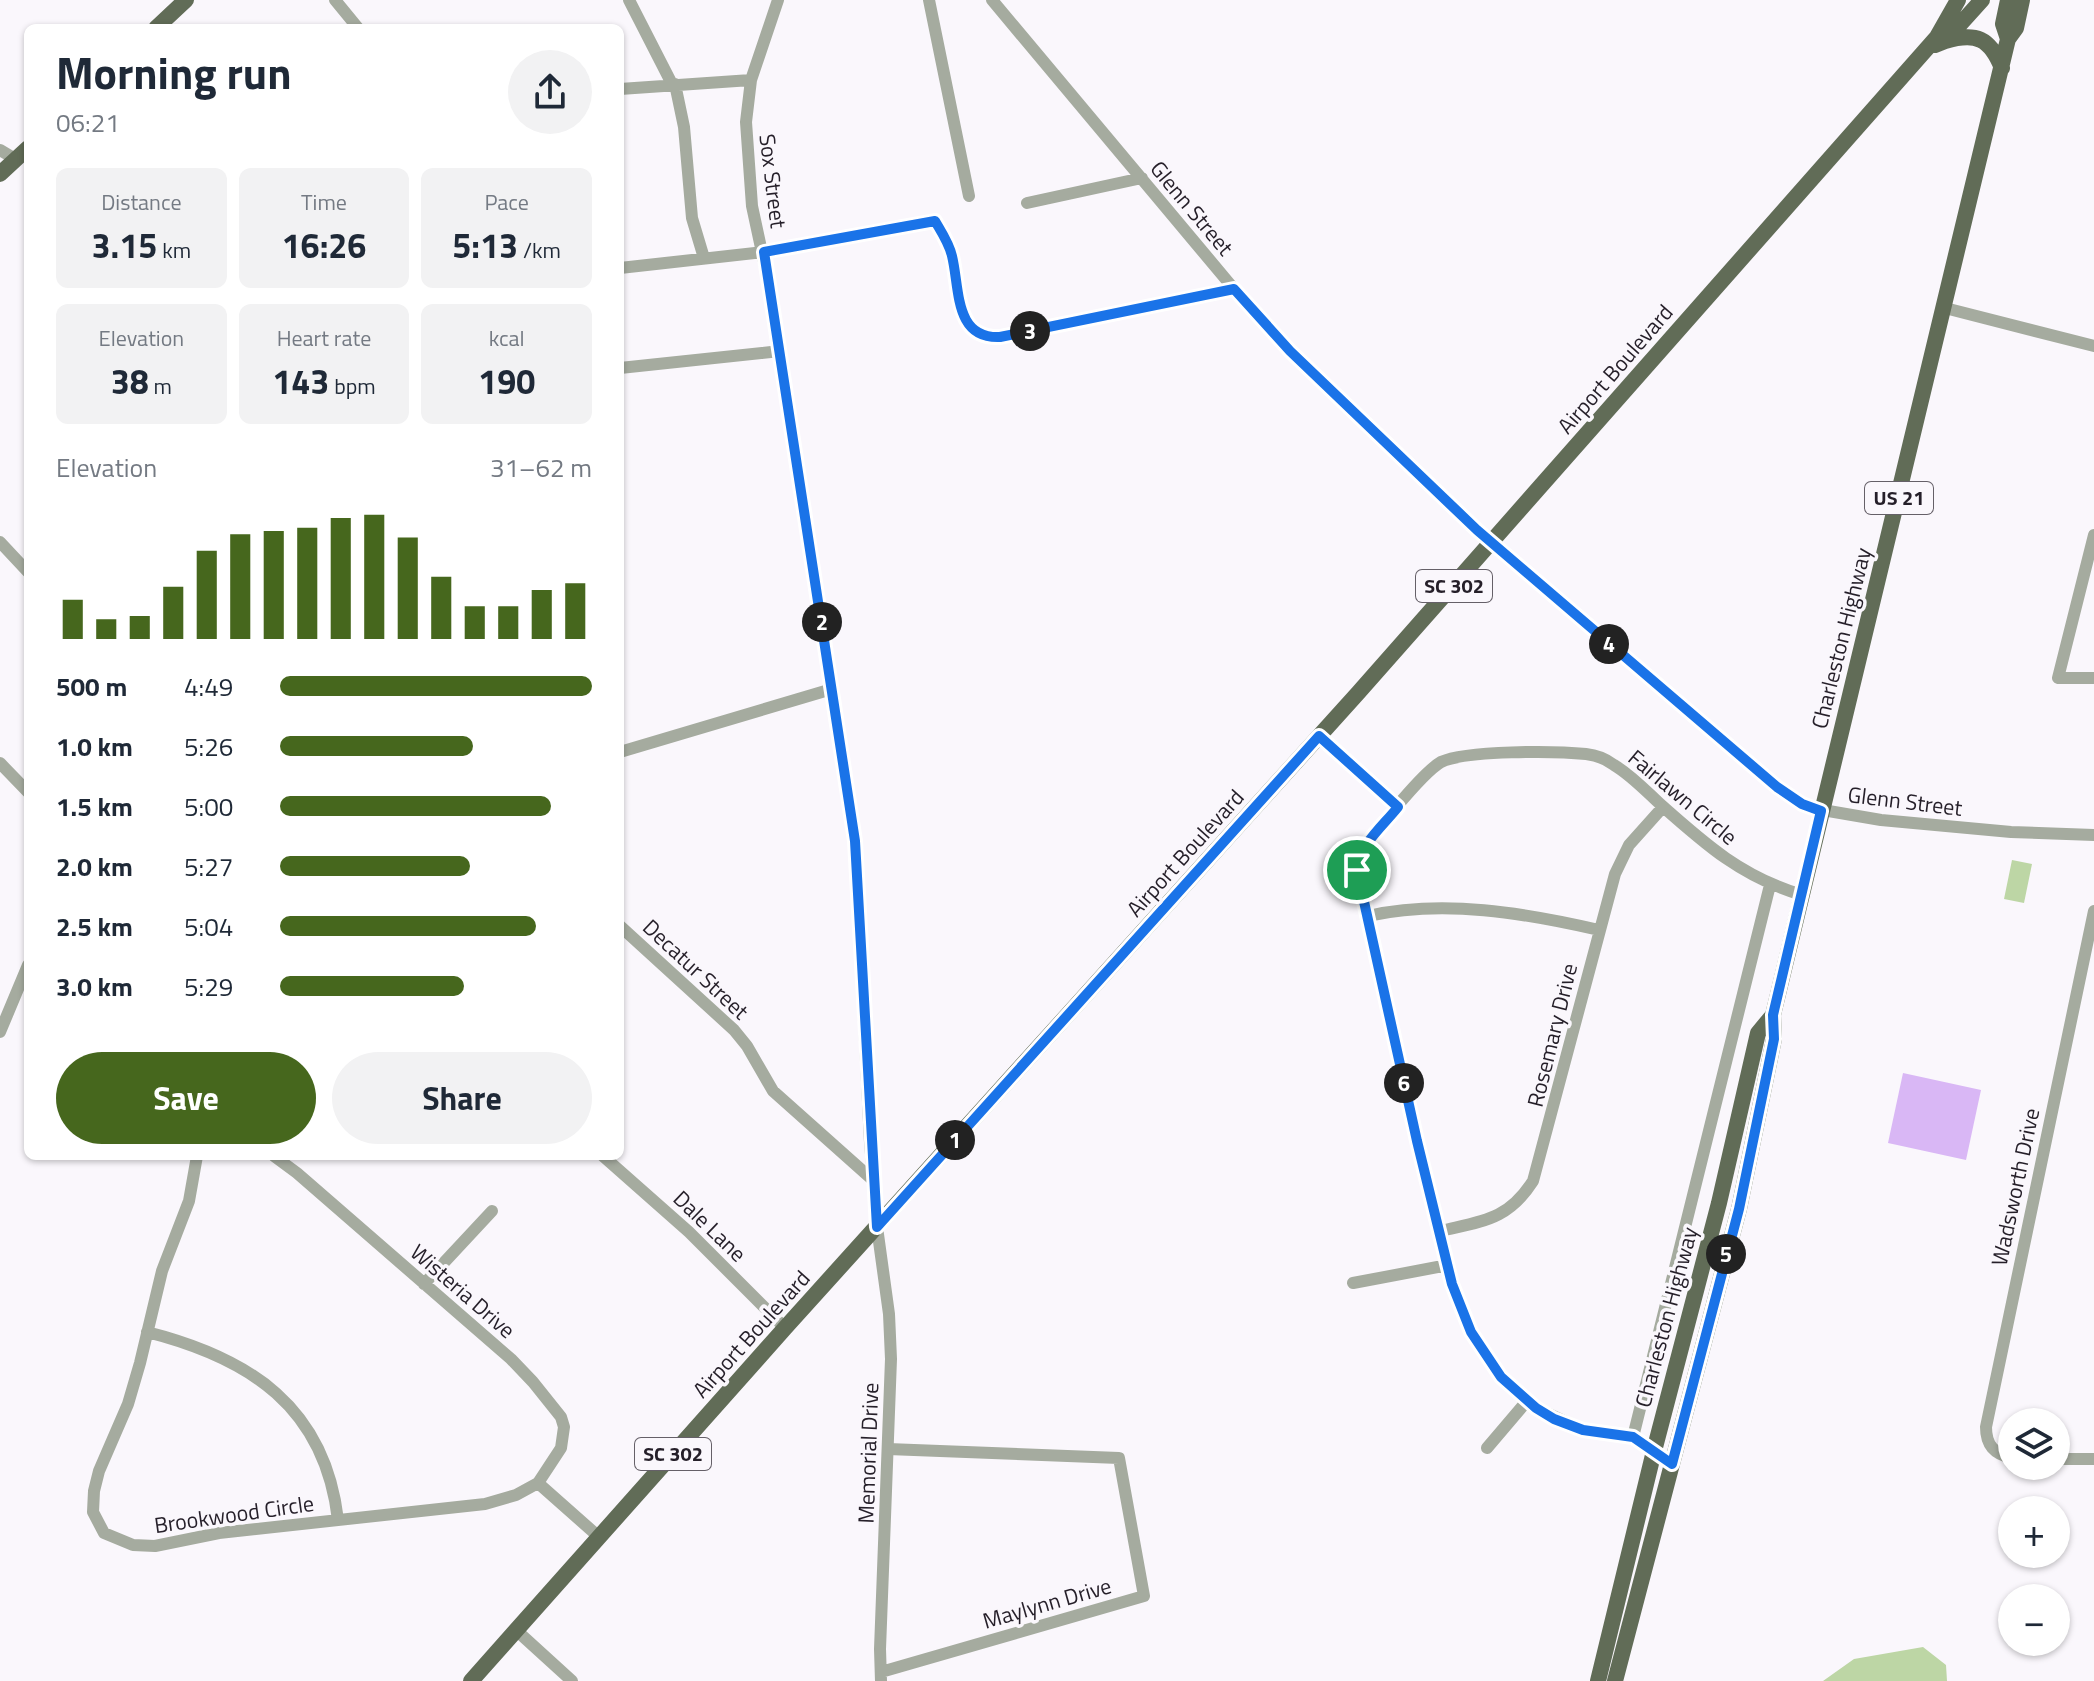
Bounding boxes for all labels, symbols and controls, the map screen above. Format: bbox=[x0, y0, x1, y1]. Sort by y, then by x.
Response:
text: Morning run bbox=[56, 39, 292, 106]
button: share bbox=[508, 50, 592, 134]
text: 06:21 bbox=[56, 103, 120, 142]
street label: Sox Street bbox=[750, 132, 796, 230]
street label: Glenn Street bbox=[1142, 153, 1242, 263]
text: Distance bbox=[101, 185, 182, 219]
text: Time bbox=[301, 185, 347, 219]
text: Pace bbox=[484, 185, 529, 219]
text: 3.15 bbox=[92, 219, 157, 271]
text: 16:26 bbox=[282, 219, 366, 271]
text: 5:13 bbox=[452, 219, 518, 271]
text: km bbox=[157, 233, 191, 267]
text: /km bbox=[518, 233, 561, 267]
street label: Airport Boulevard bbox=[1549, 297, 1681, 441]
pin: 3 bbox=[1010, 311, 1050, 351]
text: 3 bbox=[1024, 314, 1036, 348]
text: Elevation bbox=[99, 321, 184, 355]
text: Heart rate bbox=[277, 321, 371, 355]
text: kcal bbox=[489, 321, 525, 355]
text: 38 bbox=[111, 355, 149, 407]
text: 143 bbox=[272, 355, 329, 407]
text: 190 bbox=[478, 355, 535, 407]
text: m bbox=[149, 369, 172, 403]
text: bpm bbox=[329, 369, 376, 403]
text: Elevation bbox=[56, 448, 157, 487]
text: 31–62 m bbox=[490, 448, 592, 487]
road number: US 21 bbox=[1865, 482, 1933, 514]
street label: Charleston Highway bbox=[1802, 543, 1880, 732]
road number: SC 302 bbox=[1416, 570, 1492, 602]
pin: 2 bbox=[802, 602, 842, 642]
text: 2 bbox=[816, 605, 828, 639]
pin: 4 bbox=[1589, 624, 1629, 664]
text: 4 bbox=[1603, 627, 1615, 661]
text: 500 m bbox=[56, 667, 127, 706]
text: 4:49 bbox=[184, 667, 233, 706]
text: 1.0 km bbox=[56, 727, 133, 766]
text: 5:26 bbox=[184, 727, 233, 766]
street label: Fairlawn Circle bbox=[1621, 741, 1745, 853]
street label: Glenn Street bbox=[1846, 777, 1964, 825]
street label: Airport Boulevard bbox=[1118, 781, 1252, 925]
text: 1.5 km bbox=[56, 787, 133, 826]
text: 5:00 bbox=[184, 787, 233, 826]
pin bbox=[1323, 836, 1391, 904]
text: 2.0 km bbox=[56, 847, 133, 886]
text: 5:27 bbox=[184, 847, 233, 886]
icon: arrive bbox=[1335, 848, 1379, 892]
text: 2.5 km bbox=[56, 907, 133, 946]
text: 5:04 bbox=[184, 907, 233, 946]
street label: Decatur Street bbox=[635, 911, 757, 1027]
street label: Rosemary Drive bbox=[1518, 960, 1586, 1110]
text: 3.0 km bbox=[56, 967, 133, 1006]
text: 5:29 bbox=[184, 967, 233, 1006]
button: Save bbox=[56, 1052, 316, 1144]
button: Share bbox=[332, 1052, 592, 1144]
pin: 6 bbox=[1384, 1063, 1424, 1103]
text: 6 bbox=[1398, 1066, 1410, 1100]
street label: Wadsworth Drive bbox=[1982, 1105, 2048, 1269]
pin: 1 bbox=[935, 1120, 975, 1160]
text: 1 bbox=[949, 1123, 961, 1157]
street label: Dale Lane bbox=[666, 1182, 754, 1270]
street label: Charleston Highway bbox=[1626, 1223, 1707, 1411]
pin: 5 bbox=[1706, 1234, 1746, 1274]
street label: Wisteria Drive bbox=[403, 1236, 523, 1346]
text: 5 bbox=[1720, 1237, 1732, 1271]
street label: Airport Boulevard bbox=[684, 1262, 818, 1406]
street label: Memorial Drive bbox=[849, 1382, 887, 1524]
map controls bbox=[1998, 1408, 2070, 1656]
button: layers bbox=[1998, 1408, 2070, 1480]
road number: SC 302 bbox=[635, 1438, 711, 1470]
street label: Brookwood Circle bbox=[152, 1486, 316, 1542]
button: + bbox=[1998, 1496, 2070, 1568]
street label: Maylynn Drive bbox=[979, 1568, 1115, 1638]
button: − bbox=[1998, 1584, 2070, 1656]

